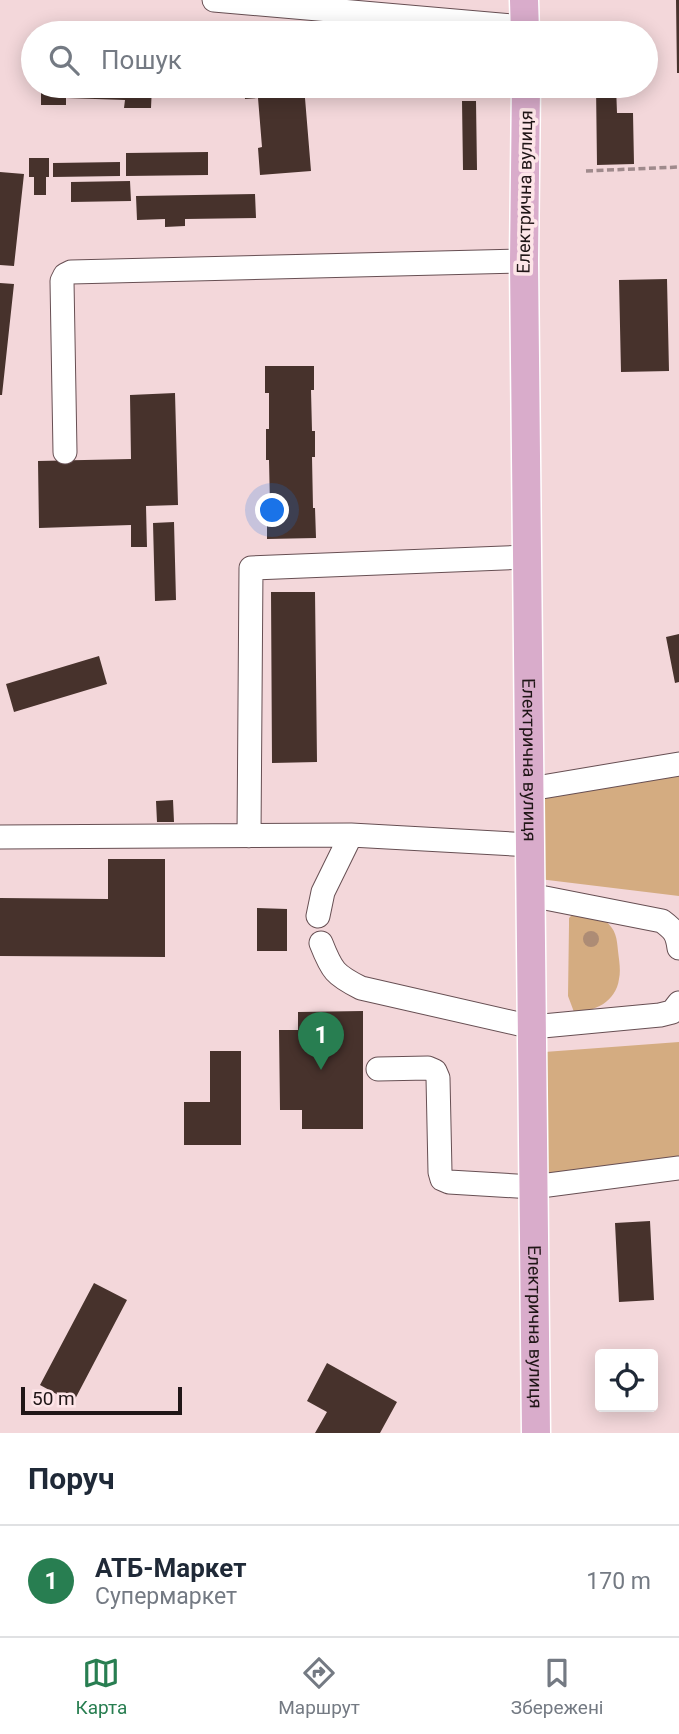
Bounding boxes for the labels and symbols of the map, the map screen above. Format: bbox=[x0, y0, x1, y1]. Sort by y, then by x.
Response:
street label: Електрична вулиця bbox=[513, 110, 536, 274]
your location bbox=[255, 493, 289, 527]
street label: Електрична вулиця bbox=[518, 678, 541, 842]
pin: 1 bbox=[298, 1012, 344, 1070]
street label: Електрична вулиця bbox=[524, 1245, 547, 1409]
scale bar bbox=[21, 1384, 182, 1416]

